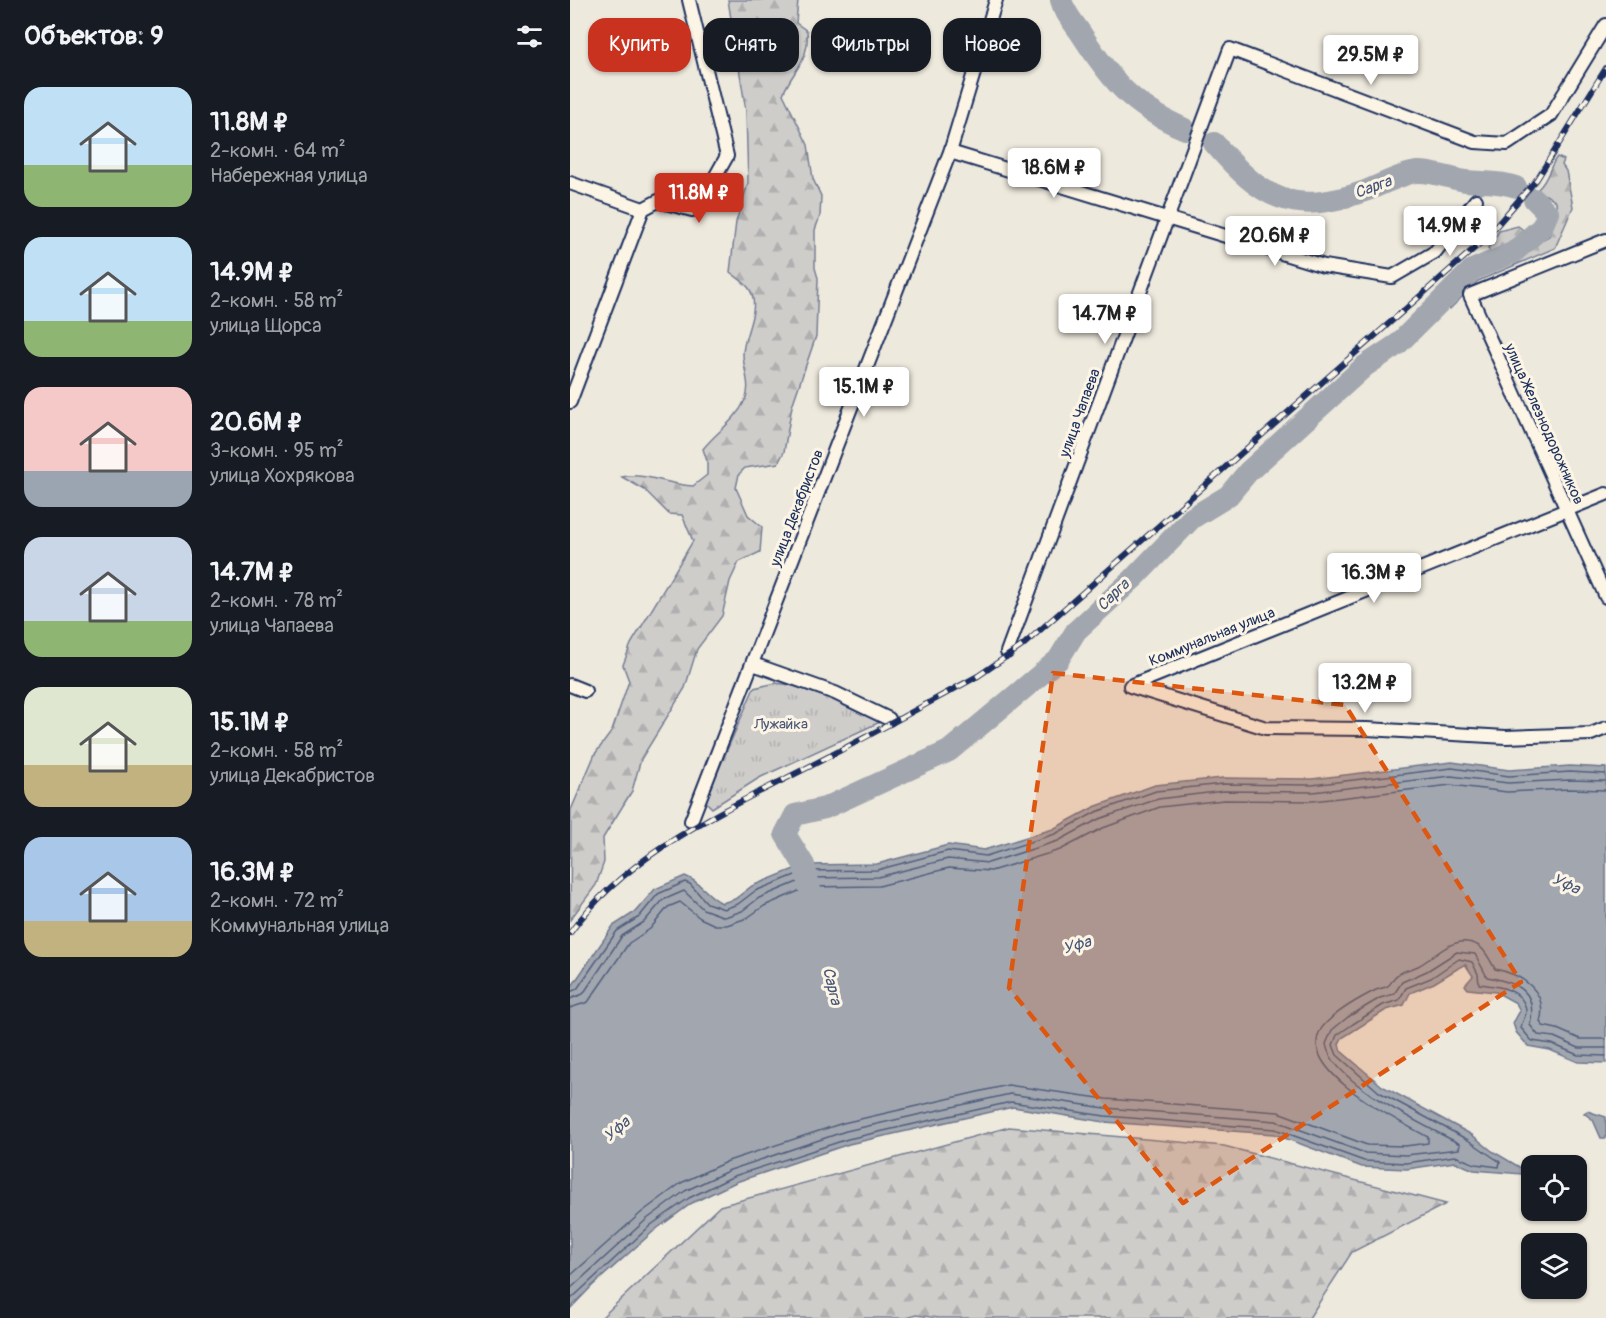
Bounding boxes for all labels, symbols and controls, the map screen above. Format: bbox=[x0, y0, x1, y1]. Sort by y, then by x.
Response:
chip: Купить bbox=[588, 18, 691, 72]
chip: Снять bbox=[703, 18, 799, 72]
chip: Фильтры bbox=[811, 18, 931, 72]
chip: Новое bbox=[943, 18, 1041, 72]
text: Объектов: 9 bbox=[24, 20, 164, 52]
icon: filters bbox=[513, 20, 546, 53]
pin: 29.5M ₽ bbox=[1316, 35, 1426, 86]
text: 29.5M ₽ bbox=[1337, 42, 1405, 67]
text: 11.8M ₽ bbox=[210, 106, 289, 138]
icon: home bbox=[72, 111, 144, 183]
text: 2-комн. · 64 m² bbox=[210, 138, 346, 163]
pin: 18.6M ₽ bbox=[999, 148, 1109, 199]
text: 18.6M ₽ bbox=[1022, 155, 1086, 180]
text: Набережная улица bbox=[210, 163, 368, 188]
water label: Сарга bbox=[1352, 171, 1396, 203]
pin: 11.8M ₽ bbox=[644, 173, 754, 224]
text: 11.8M ₽ bbox=[669, 180, 729, 205]
pin: 14.9M ₽ bbox=[1395, 206, 1505, 257]
text: 14.9M ₽ bbox=[1418, 213, 1482, 238]
pin: 20.6M ₽ bbox=[1220, 216, 1330, 267]
text: 20.6M ₽ bbox=[1239, 223, 1311, 248]
text: 14.9M ₽ bbox=[210, 256, 294, 288]
icon: home bbox=[72, 261, 144, 333]
text: 2-комн. · 58 m² bbox=[210, 288, 343, 313]
pin: 14.7M ₽ bbox=[1050, 294, 1160, 345]
text: 14.7M ₽ bbox=[1072, 301, 1138, 326]
text: улица Щорса bbox=[210, 313, 322, 338]
street label: улица Железнодорожников bbox=[1499, 340, 1588, 507]
street label: улица Чапаева bbox=[1055, 366, 1105, 461]
pin: 15.1M ₽ bbox=[809, 367, 919, 418]
text: 15.1M ₽ bbox=[833, 374, 895, 399]
text: 20.6M ₽ bbox=[210, 406, 303, 438]
icon: home bbox=[72, 411, 144, 483]
text: 3-комн. · 95 m² bbox=[210, 438, 344, 463]
street label: улица Декабристов bbox=[766, 447, 828, 570]
text: улица Хохрякова bbox=[210, 463, 355, 488]
pin: 16.3M ₽ bbox=[1319, 553, 1429, 604]
text: 14.7M ₽ bbox=[210, 556, 295, 588]
text: 16.3M ₽ bbox=[1341, 560, 1407, 585]
icon: home bbox=[72, 561, 144, 633]
water label: Сарга bbox=[1092, 574, 1135, 615]
text: 2-комн. · 78 m² bbox=[210, 588, 343, 613]
street label: Коммунальная улица bbox=[1146, 603, 1278, 671]
text: улица Чапаева bbox=[210, 613, 334, 638]
pin: 13.2M ₽ bbox=[1310, 663, 1420, 714]
text: 13.2M ₽ bbox=[1332, 670, 1398, 695]
text: 15.1M ₽ bbox=[210, 706, 290, 738]
icon: home bbox=[72, 711, 144, 783]
park label: Лужайка bbox=[753, 715, 808, 734]
text: 2-комн. · 58 m² bbox=[210, 738, 343, 763]
text: улица Декабристов bbox=[210, 763, 375, 788]
text: 16.3M ₽ bbox=[210, 856, 295, 888]
icon: home bbox=[72, 861, 144, 933]
water label: Уфа bbox=[1549, 869, 1584, 900]
text: 2-комн. · 72 m² bbox=[210, 888, 344, 913]
text: Коммунальная улица bbox=[210, 913, 389, 938]
water label: Уфа bbox=[1061, 931, 1095, 959]
water label: Сарга bbox=[818, 965, 846, 1008]
water label: Уфа bbox=[600, 1111, 635, 1146]
map controls bbox=[1521, 1155, 1587, 1299]
button: locate bbox=[1521, 1155, 1587, 1221]
button: layers bbox=[1521, 1233, 1587, 1299]

